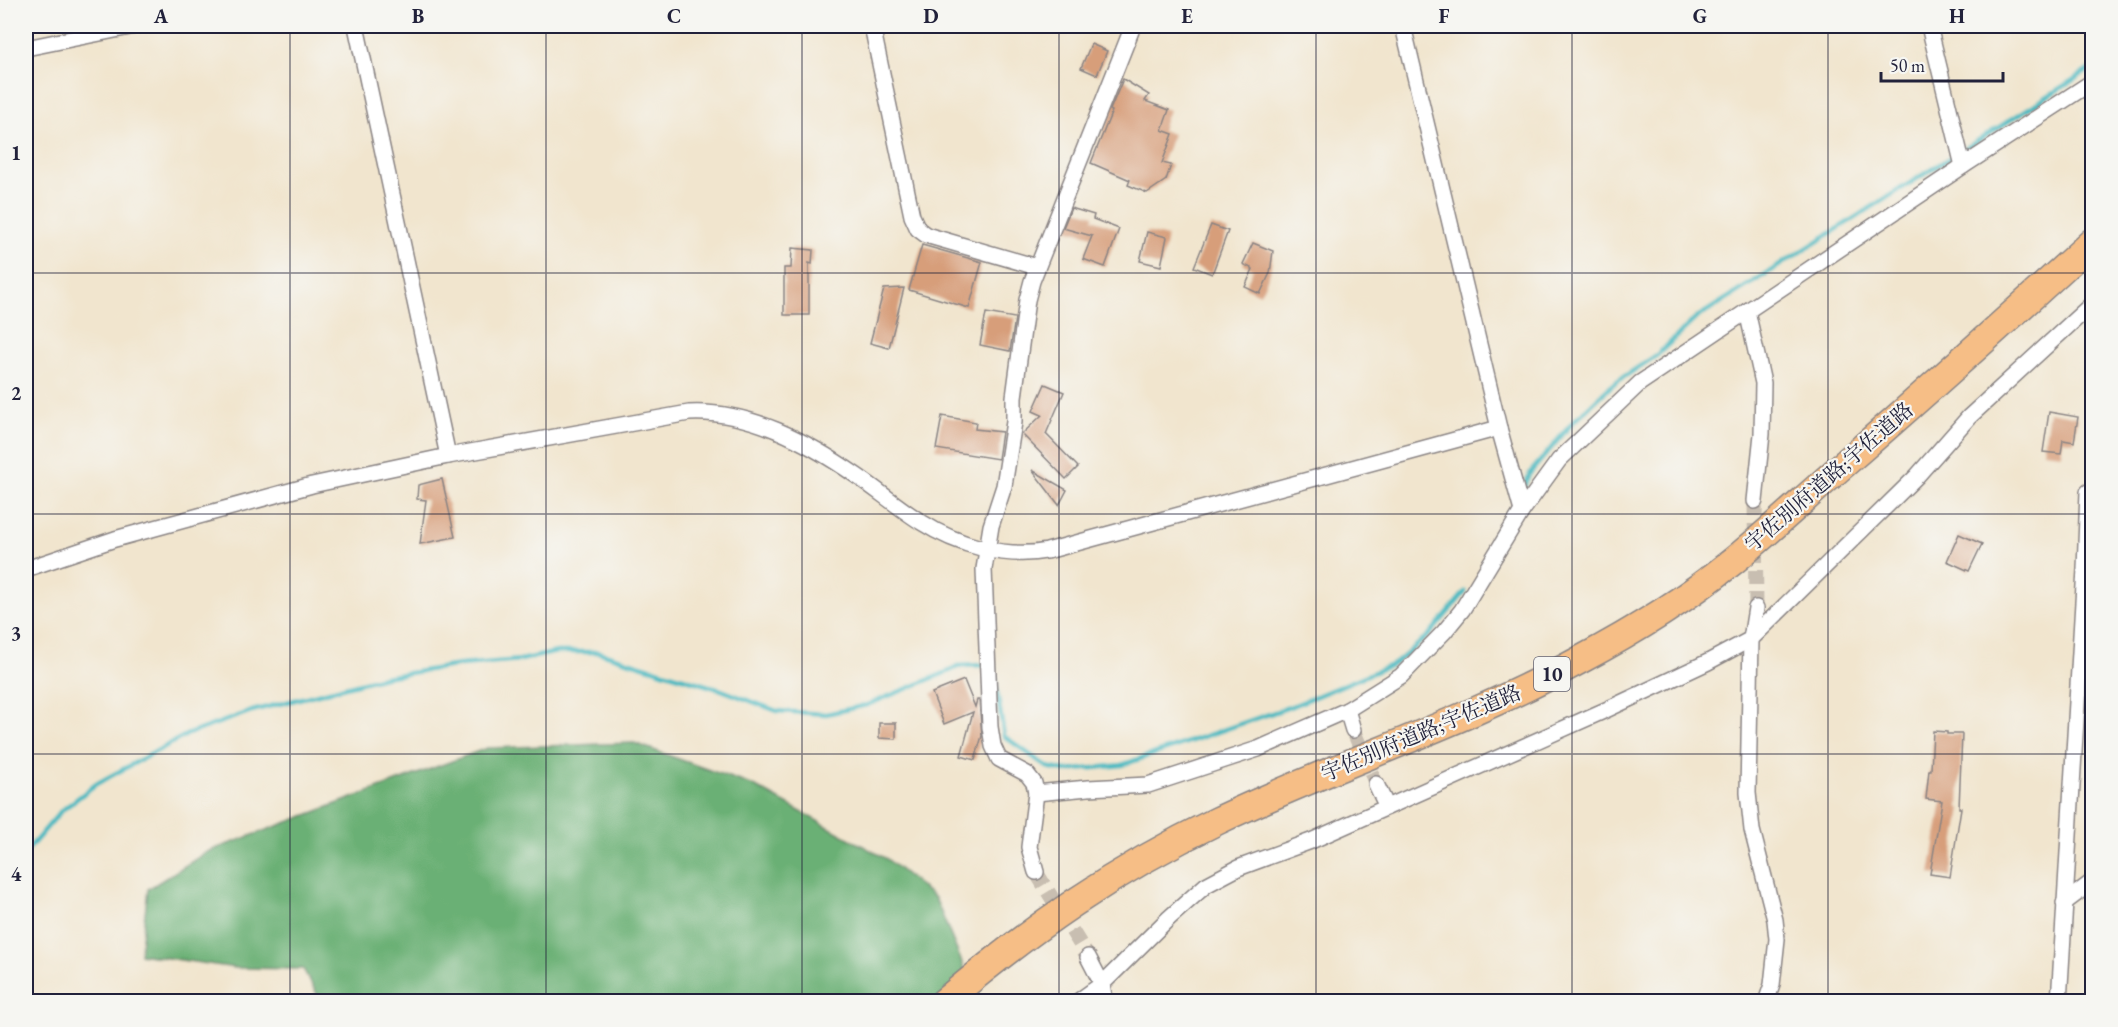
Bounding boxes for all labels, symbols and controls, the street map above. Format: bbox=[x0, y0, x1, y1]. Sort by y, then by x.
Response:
text: A bbox=[153, 3, 169, 29]
text: B bbox=[412, 3, 424, 29]
text: C bbox=[667, 3, 681, 29]
text: D bbox=[923, 3, 939, 29]
text: E bbox=[1181, 3, 1193, 29]
text: F bbox=[1439, 3, 1450, 29]
text: G bbox=[1693, 3, 1707, 29]
text: H bbox=[1949, 3, 1965, 29]
scale bar bbox=[1881, 45, 2002, 83]
text: 50 m bbox=[1890, 54, 1925, 77]
text: 1 bbox=[11, 140, 21, 166]
text: 2 bbox=[11, 380, 22, 406]
street label: 宇佐別府道路;宇佐道路 bbox=[1739, 396, 1919, 557]
text: 3 bbox=[11, 620, 21, 646]
road number: 10 bbox=[1534, 657, 1570, 691]
street label: 宇佐別府道路;宇佐道路 bbox=[1317, 678, 1525, 787]
text: 4 bbox=[11, 861, 22, 887]

